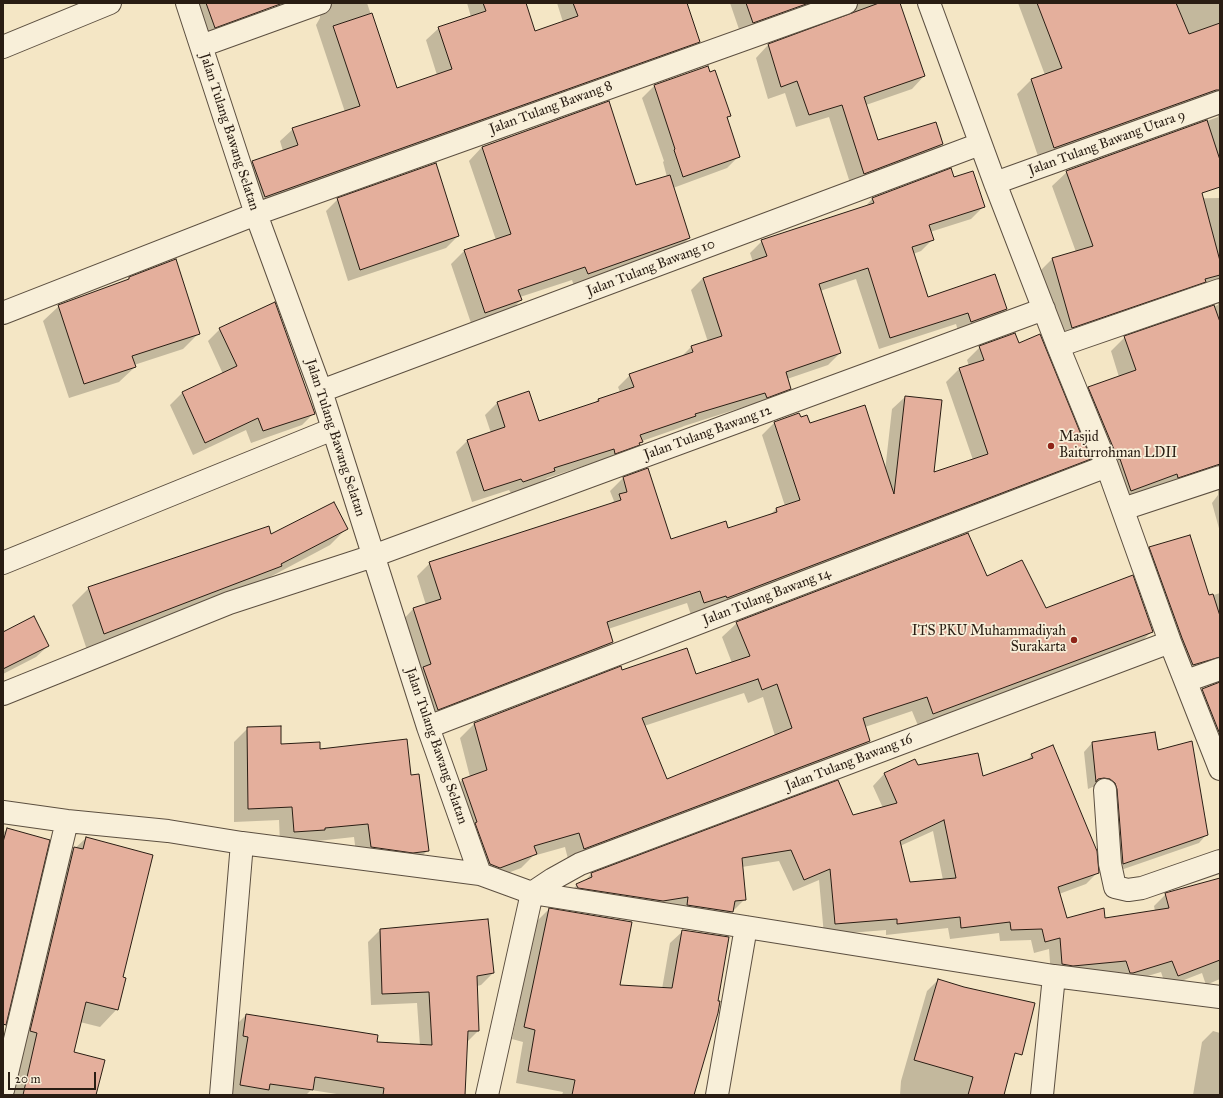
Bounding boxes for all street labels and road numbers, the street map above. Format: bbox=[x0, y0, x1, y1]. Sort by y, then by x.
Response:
street label: Jalan Tulang Bawang Selatan bbox=[196, 51, 262, 213]
street label: Jalan Tulang Bawang 8 bbox=[487, 78, 615, 138]
street label: Jalan Tulang Bawang Utara 9 bbox=[1026, 107, 1188, 179]
street label: Jalan Tulang Bawang 10 bbox=[584, 236, 718, 300]
street label: Jalan Tulang Bawang Selatan bbox=[302, 357, 368, 519]
street label: Jalan Tulang Bawang 12 bbox=[642, 402, 774, 464]
street label: Jalan Tulang Bawang 14 bbox=[701, 565, 833, 629]
street label: Jalan Tulang Bawang Selatan bbox=[401, 666, 471, 826]
street label: Jalan Tulang Bawang 16 bbox=[783, 731, 915, 795]

